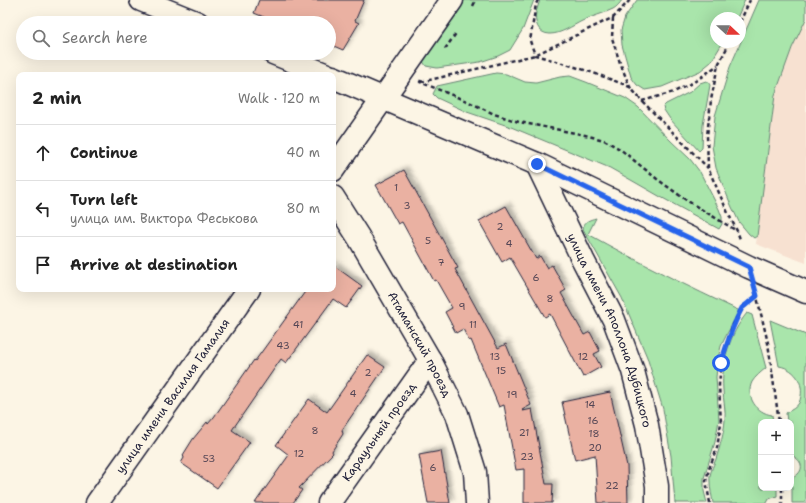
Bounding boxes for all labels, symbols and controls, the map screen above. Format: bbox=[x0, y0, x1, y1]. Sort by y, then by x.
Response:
north arrow bbox=[710, 12, 746, 48]
search box bbox=[16, 16, 336, 60]
icon: search bbox=[30, 27, 52, 49]
text: Search here bbox=[62, 28, 148, 48]
text: 2 min bbox=[32, 87, 82, 109]
text: Walk · 120 m bbox=[238, 90, 320, 107]
icon: ahead bbox=[32, 142, 54, 164]
text: Continue bbox=[70, 143, 138, 163]
text: 40 m bbox=[286, 144, 320, 161]
route end bbox=[528, 155, 546, 173]
house number: 1 bbox=[394, 181, 398, 194]
text: Turn left bbox=[70, 190, 138, 210]
icon: left bbox=[32, 198, 54, 220]
house number: 3 bbox=[404, 199, 411, 212]
text: 80 m bbox=[286, 200, 320, 217]
text: улица им. Виктора Феськова bbox=[70, 210, 258, 227]
house number: 2 bbox=[497, 220, 504, 233]
street label: улица имени Аполлона Дубицкого bbox=[563, 230, 655, 429]
house number: 5 bbox=[425, 234, 431, 247]
house number: 4 bbox=[506, 237, 513, 250]
icon: arrive bbox=[32, 254, 54, 276]
text: Arrive at destination bbox=[70, 255, 238, 275]
house number: 7 bbox=[438, 256, 445, 269]
house number: 6 bbox=[533, 271, 540, 284]
street label: Атаманский проезд bbox=[384, 289, 455, 400]
house number: 8 bbox=[547, 292, 554, 305]
house number: 9 bbox=[459, 300, 466, 313]
street label: улица имени Василия Гамалия bbox=[112, 315, 233, 477]
house number: 41 bbox=[293, 318, 303, 331]
house number: 11 bbox=[469, 318, 477, 331]
house number: 43 bbox=[276, 339, 290, 352]
house number: 13 bbox=[490, 350, 500, 363]
house number: 12 bbox=[578, 350, 588, 363]
route start bbox=[712, 354, 730, 372]
house number: 15 bbox=[496, 364, 506, 377]
house number: 2 bbox=[365, 366, 372, 379]
street label: Караульный проезд bbox=[339, 379, 420, 485]
house number: 4 bbox=[350, 387, 357, 400]
house number: 19 bbox=[507, 388, 517, 401]
house number: 14 bbox=[585, 398, 595, 411]
house number: 16 bbox=[588, 414, 598, 427]
map controls bbox=[758, 419, 794, 491]
button: + bbox=[758, 419, 794, 455]
house number: 8 bbox=[312, 424, 319, 437]
house number: 21 bbox=[519, 426, 529, 439]
house number: 18 bbox=[588, 427, 600, 440]
house number: 20 bbox=[588, 441, 602, 454]
house number: 12 bbox=[294, 447, 304, 460]
house number: 23 bbox=[520, 450, 534, 463]
house number: 53 bbox=[203, 452, 215, 465]
button: − bbox=[758, 455, 794, 491]
house number: 6 bbox=[430, 461, 437, 474]
house number: 22 bbox=[605, 479, 619, 492]

